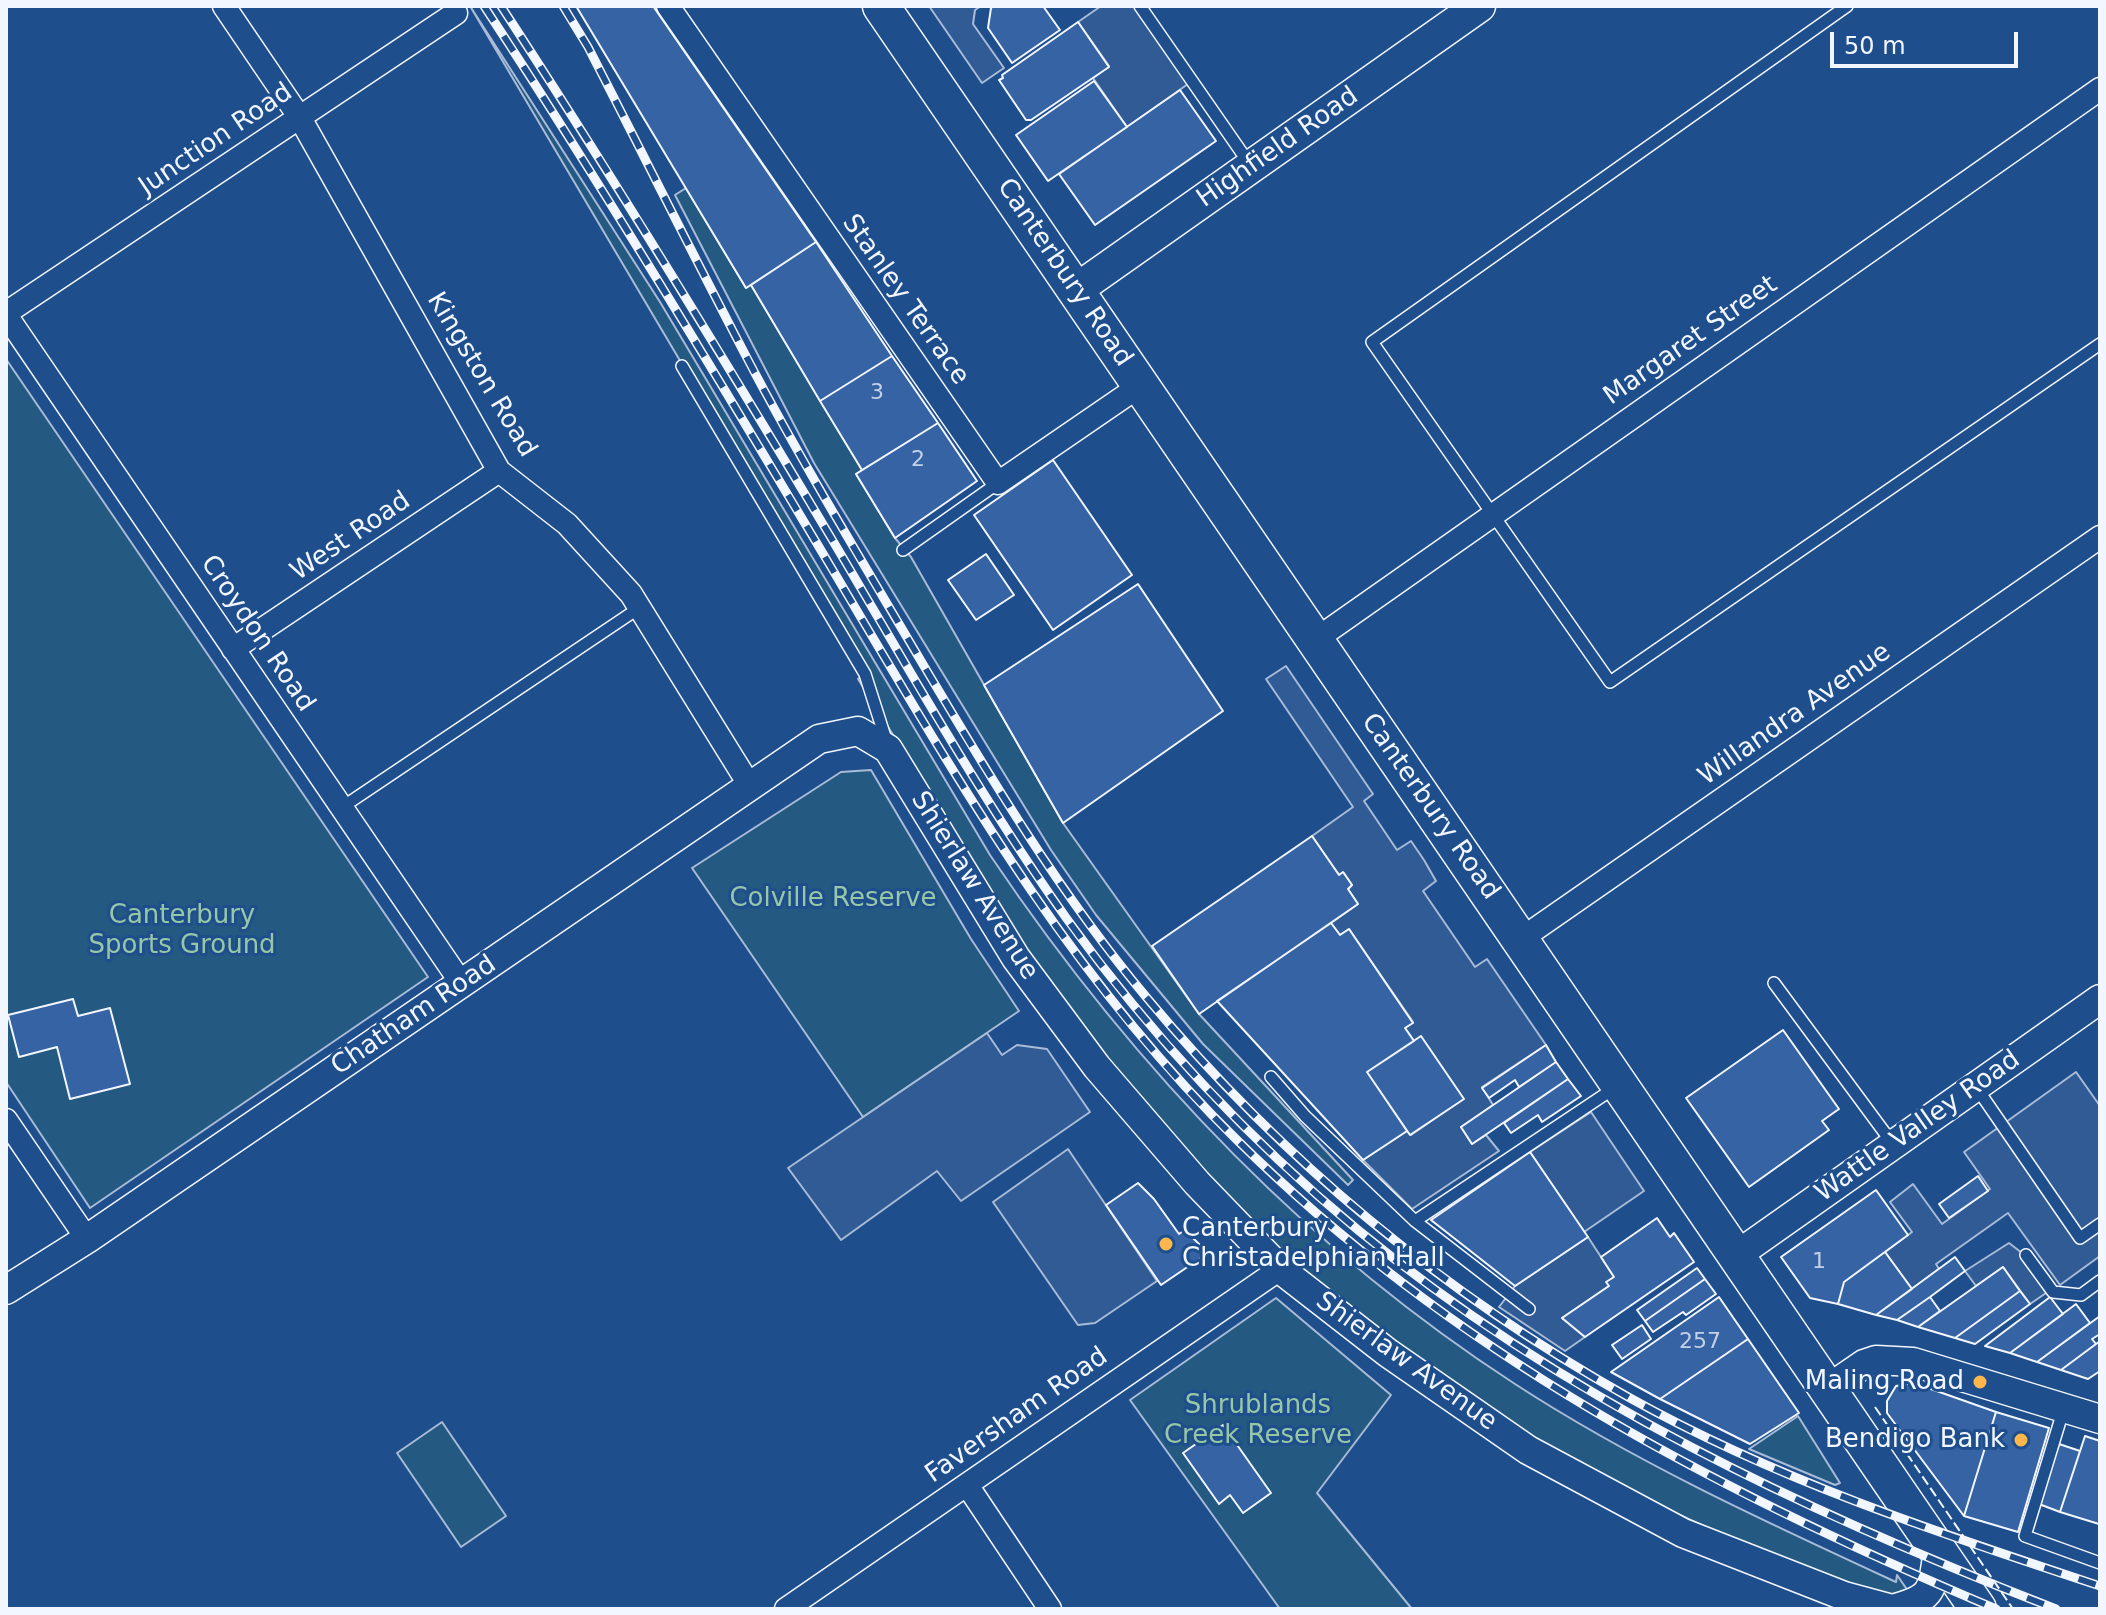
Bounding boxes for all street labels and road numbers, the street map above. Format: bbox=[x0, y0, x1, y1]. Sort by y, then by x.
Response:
street label: Junction Road bbox=[133, 77, 299, 203]
street label: Highfield Road bbox=[1191, 81, 1365, 215]
street label: Canterbury Road bbox=[990, 173, 1138, 373]
street label: Stanley Terrace bbox=[835, 209, 975, 391]
street label: Margaret Street bbox=[1598, 270, 1784, 412]
street label: Kingston Road bbox=[420, 287, 542, 463]
street label: West Road bbox=[285, 486, 417, 588]
street label: Croydon Road bbox=[193, 550, 321, 718]
street label: Willandra Avenue bbox=[1693, 637, 1897, 793]
street label: Canterbury Road bbox=[1354, 708, 1506, 906]
street label: Shierlaw Avenue bbox=[903, 786, 1045, 986]
street label: Chatham Road bbox=[326, 949, 502, 1083]
street label: Wattle Valley Road bbox=[1810, 1045, 2026, 1209]
street label: Shierlaw Avenue bbox=[1309, 1286, 1503, 1438]
street label: Faversham Road bbox=[920, 1341, 1114, 1491]

